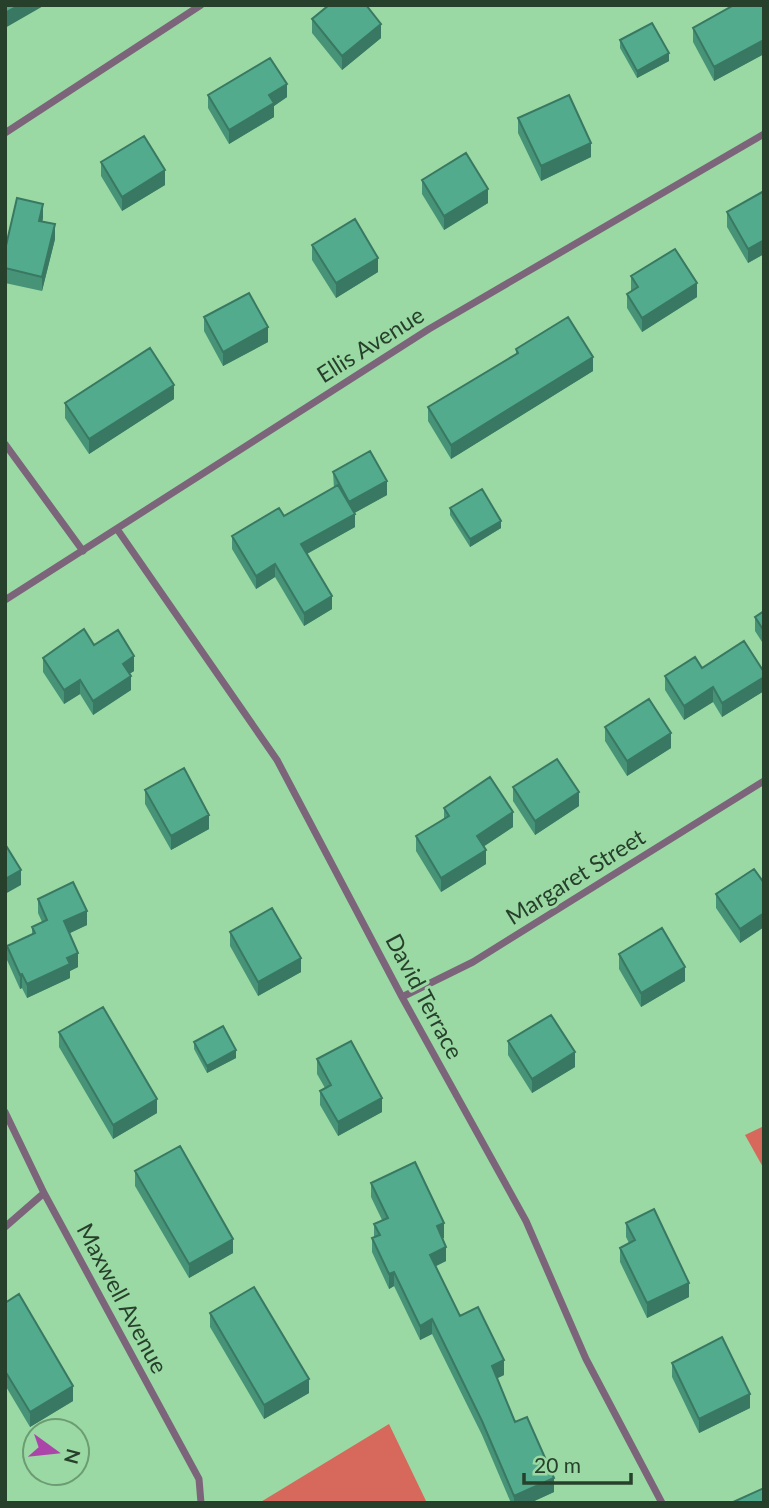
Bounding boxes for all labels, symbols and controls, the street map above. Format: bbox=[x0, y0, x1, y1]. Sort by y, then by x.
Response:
street label: Ellis Avenue bbox=[311, 300, 429, 388]
street label: Margaret Street bbox=[500, 822, 650, 930]
street label: David Terrace bbox=[380, 929, 470, 1063]
street label: Maxwell Avenue bbox=[72, 1218, 174, 1378]
north arrow bbox=[21, 1417, 91, 1487]
scale bar bbox=[524, 1442, 631, 1486]
text: N bbox=[60, 1446, 86, 1467]
text: 20 m bbox=[534, 1452, 581, 1477]

